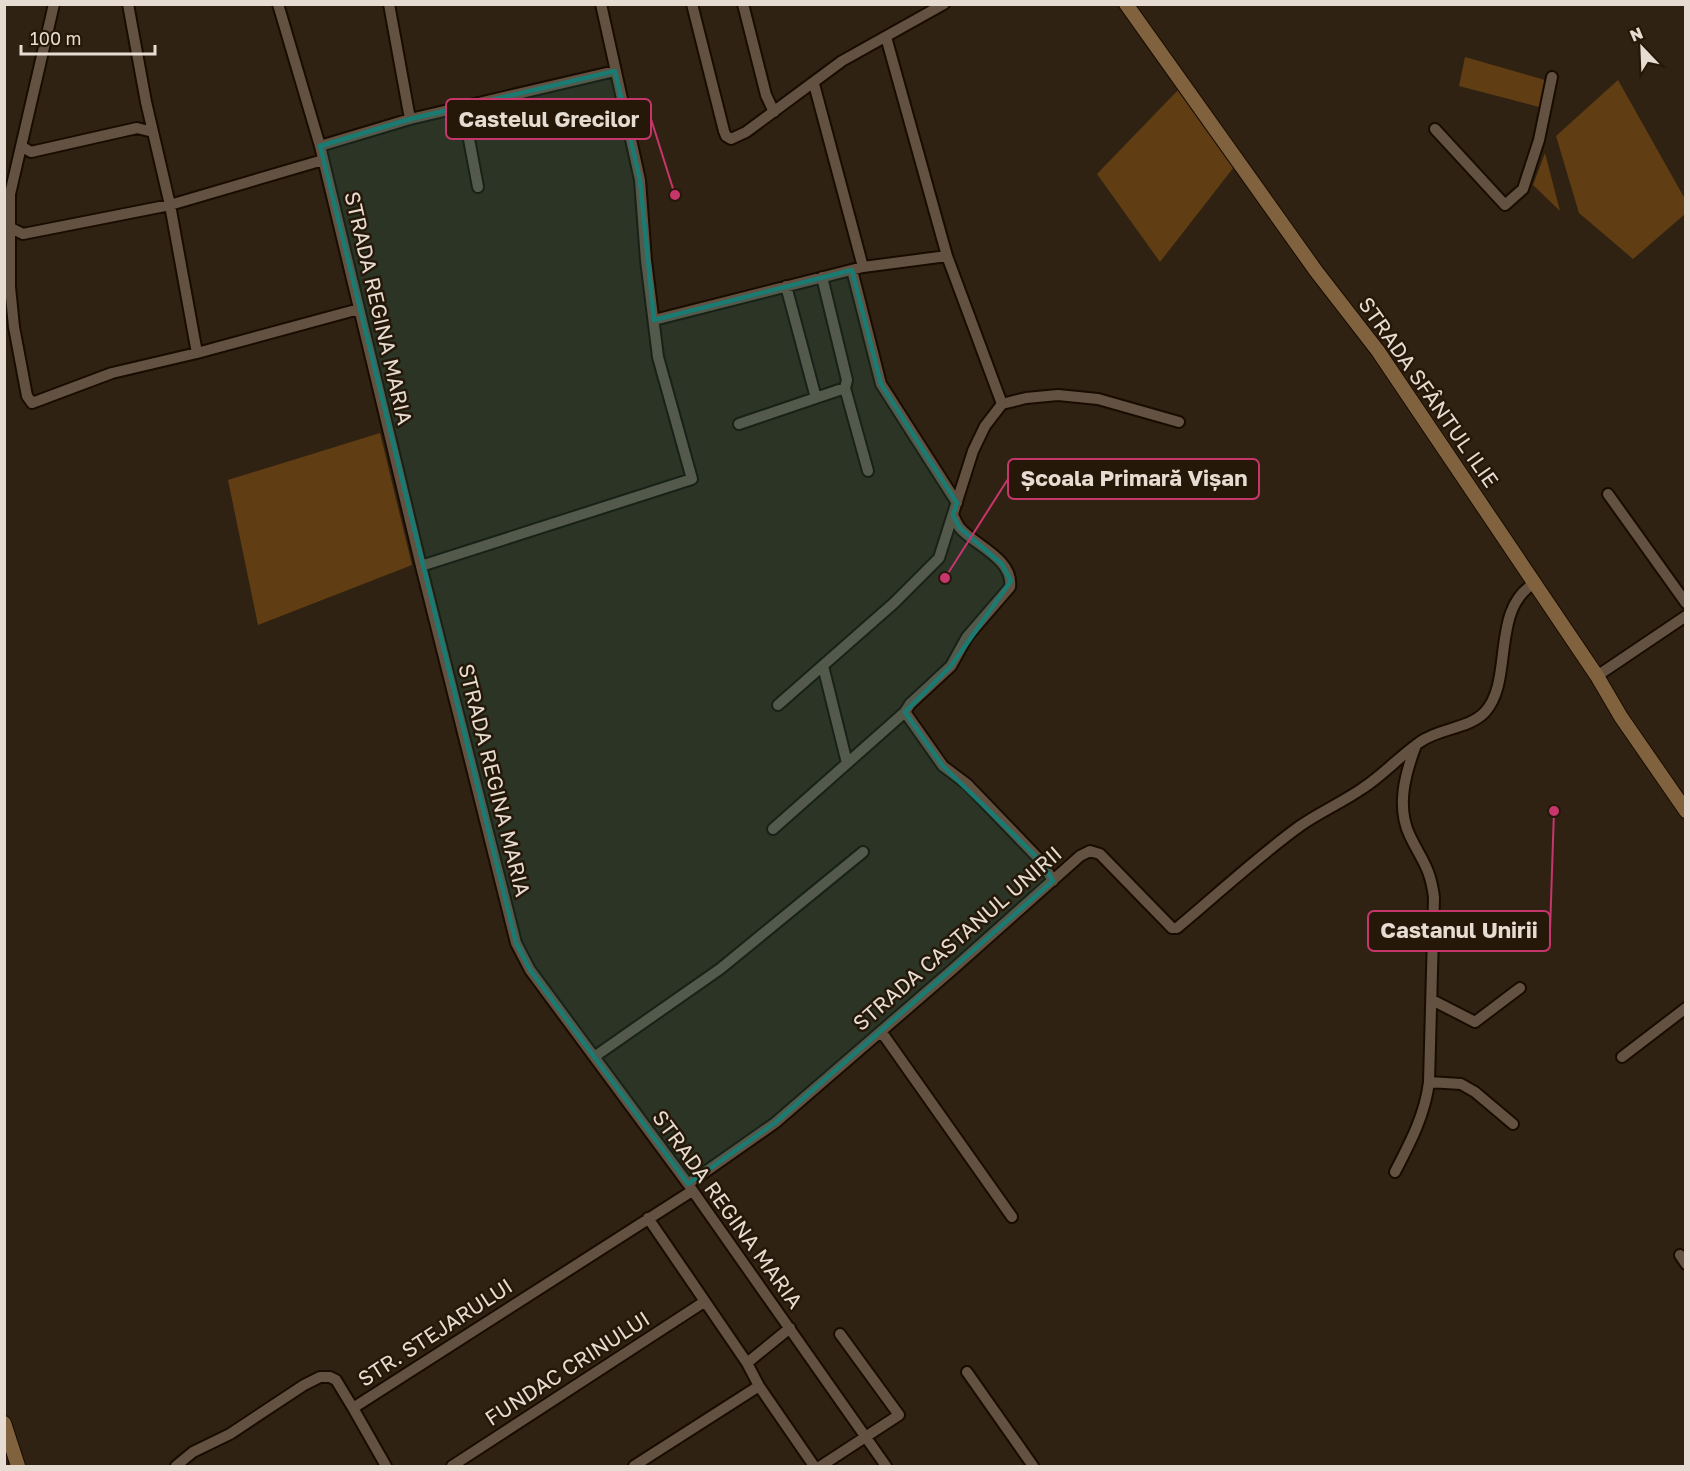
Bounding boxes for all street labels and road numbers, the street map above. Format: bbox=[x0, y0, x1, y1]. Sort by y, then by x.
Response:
street label: STRADA REGINA MARIA bbox=[339, 189, 419, 427]
street label: STRADA SFÂNTUL ILIE bbox=[1353, 292, 1505, 492]
street label: STRADA REGINA MARIA bbox=[453, 661, 537, 899]
street label: STRADA CASTANUL UNIRII bbox=[847, 840, 1067, 1036]
street label: STRADA REGINA MARIA bbox=[647, 1105, 809, 1313]
street label: STR. STEJARULUI bbox=[353, 1272, 517, 1392]
street label: FUNDAC CRINULUI bbox=[480, 1305, 654, 1431]

